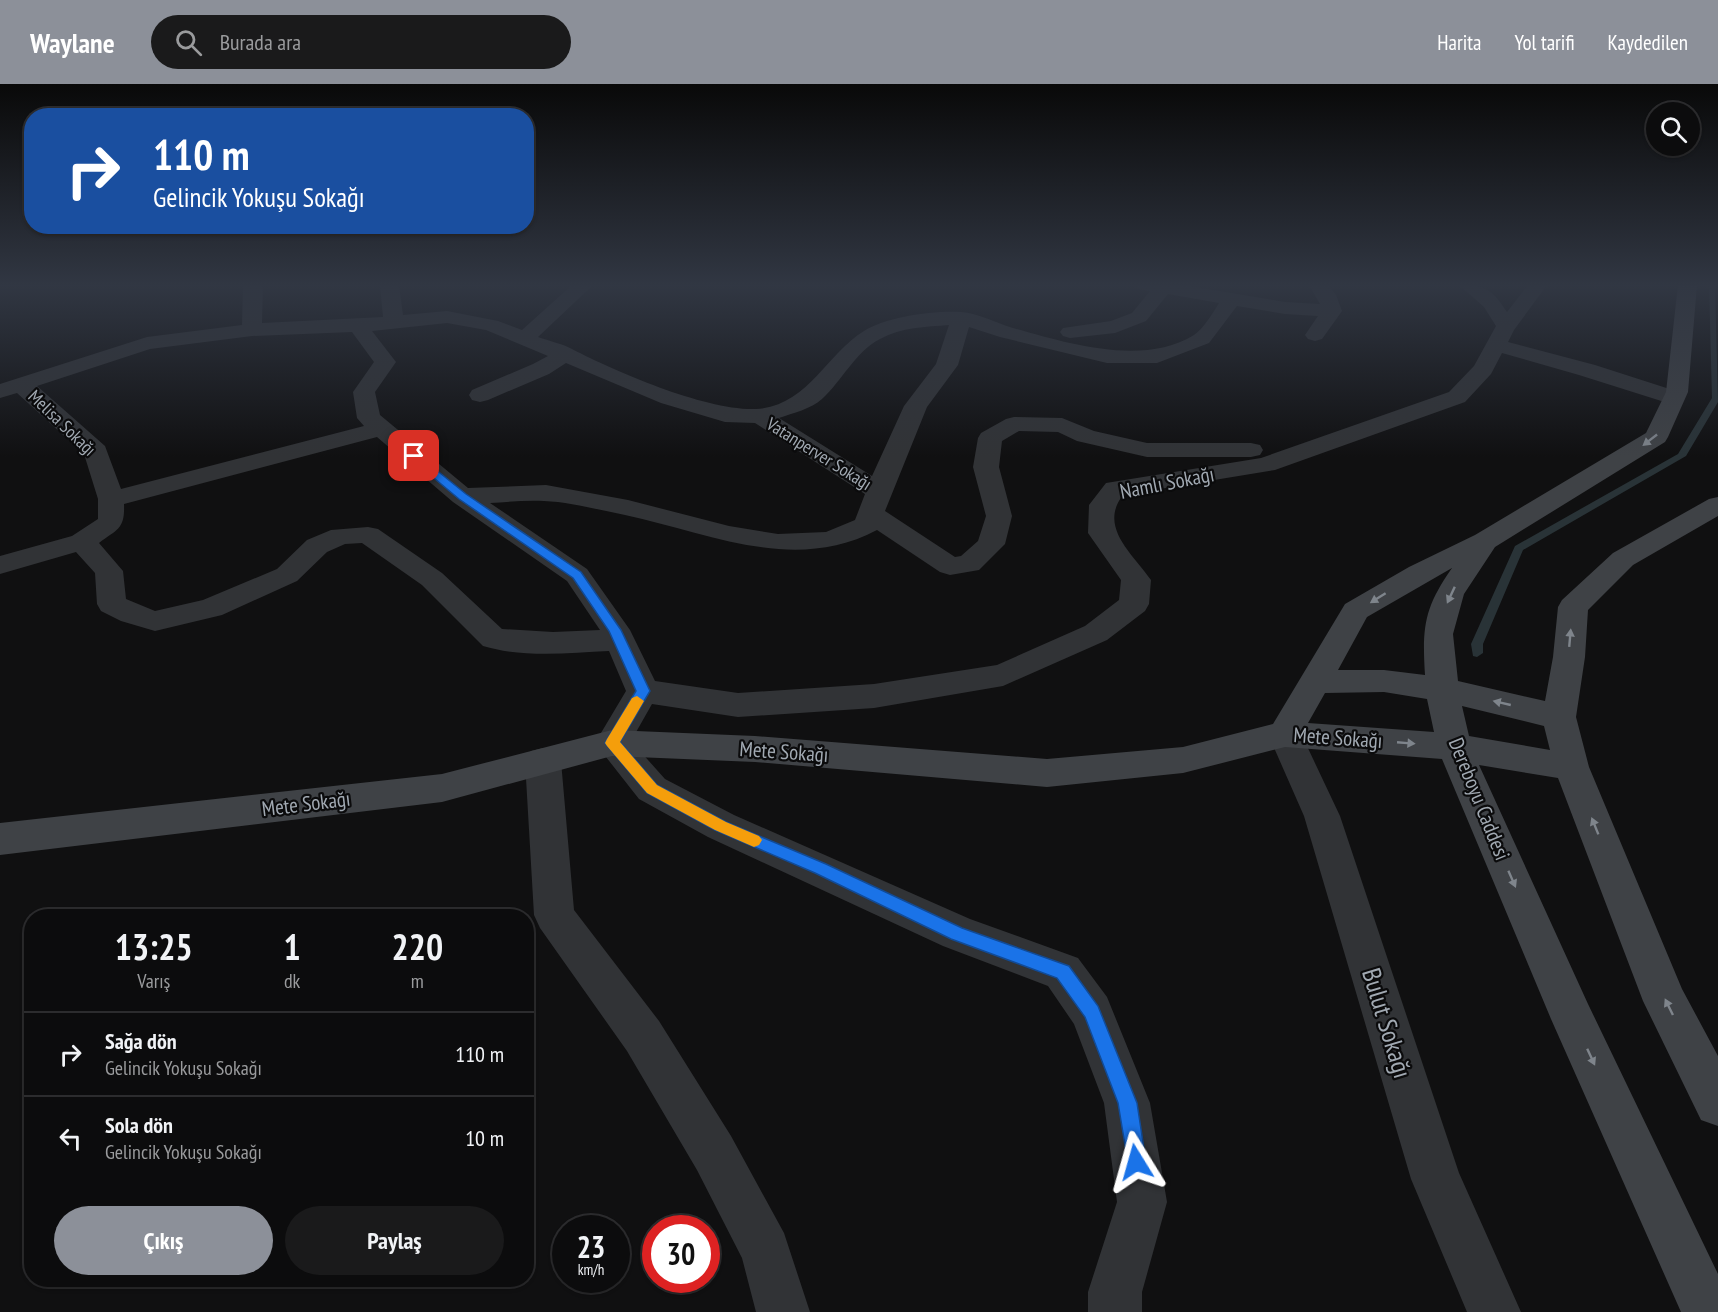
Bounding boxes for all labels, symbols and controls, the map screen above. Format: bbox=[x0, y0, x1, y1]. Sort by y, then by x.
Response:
search box bbox=[151, 15, 571, 69]
text: Waylane bbox=[30, 24, 115, 61]
icon: search bbox=[172, 26, 205, 59]
text: Burada ara bbox=[220, 28, 301, 56]
text: Harita bbox=[1437, 29, 1481, 56]
text: Yol tarifi bbox=[1514, 29, 1575, 56]
text: Kaydedilen bbox=[1608, 29, 1688, 56]
map controls bbox=[1646, 102, 1700, 156]
button: search bbox=[1646, 102, 1700, 156]
text: 110 m bbox=[153, 127, 250, 182]
icon: right bbox=[54, 132, 132, 210]
text: Gelincik Yokuşu Sokağı bbox=[153, 180, 365, 214]
street label: Melisa Sokağı bbox=[24, 385, 101, 461]
street label: Vatanperver Sokağı bbox=[762, 412, 876, 495]
pin bbox=[388, 430, 439, 481]
one-way arrow bbox=[1642, 433, 1658, 446]
icon: arrive bbox=[397, 439, 430, 472]
street label: Namlı Sokağı bbox=[1117, 460, 1216, 505]
one-way arrow bbox=[1446, 586, 1456, 604]
one-way arrow bbox=[1370, 592, 1386, 603]
one-way arrow bbox=[1565, 629, 1575, 648]
one-way arrow bbox=[1492, 698, 1511, 707]
street label: Mete Sokağı bbox=[1293, 721, 1383, 754]
street label: Dereboyu Caddesi bbox=[1443, 734, 1516, 864]
street label: Mete Sokağı bbox=[739, 735, 829, 768]
one-way arrow bbox=[1397, 738, 1416, 748]
street label: Mete Sokağı bbox=[260, 785, 352, 822]
one-way arrow bbox=[1590, 817, 1599, 835]
one-way arrow bbox=[1507, 871, 1517, 889]
text: 13:25 bbox=[115, 923, 193, 970]
text: 1 bbox=[284, 923, 301, 970]
text: 220 bbox=[392, 923, 443, 970]
street label: Bulut Sokağı bbox=[1355, 964, 1420, 1082]
text: Varış bbox=[137, 968, 170, 994]
text: dk bbox=[284, 968, 300, 994]
text: m bbox=[411, 968, 424, 994]
one-way arrow bbox=[1664, 998, 1673, 1015]
text: Sağa dön bbox=[105, 1027, 177, 1055]
icon: right bbox=[54, 1038, 87, 1071]
text: 110 m bbox=[455, 1040, 504, 1068]
one-way arrow bbox=[1586, 1049, 1595, 1066]
text: Gelincik Yokuşu Sokağı bbox=[105, 1055, 262, 1081]
text: Sola dön bbox=[105, 1111, 173, 1139]
icon: left bbox=[54, 1122, 87, 1155]
text: 10 m bbox=[465, 1124, 504, 1152]
position arrow bbox=[1104, 1130, 1168, 1194]
text: Gelincik Yokuşu Sokağı bbox=[105, 1139, 262, 1165]
button: Çıkış bbox=[54, 1206, 273, 1275]
button: Paylaş bbox=[285, 1206, 504, 1275]
speed limit sign: 30 bbox=[642, 1215, 720, 1293]
text: 23 bbox=[577, 1227, 605, 1266]
text: km/h bbox=[578, 1260, 604, 1279]

